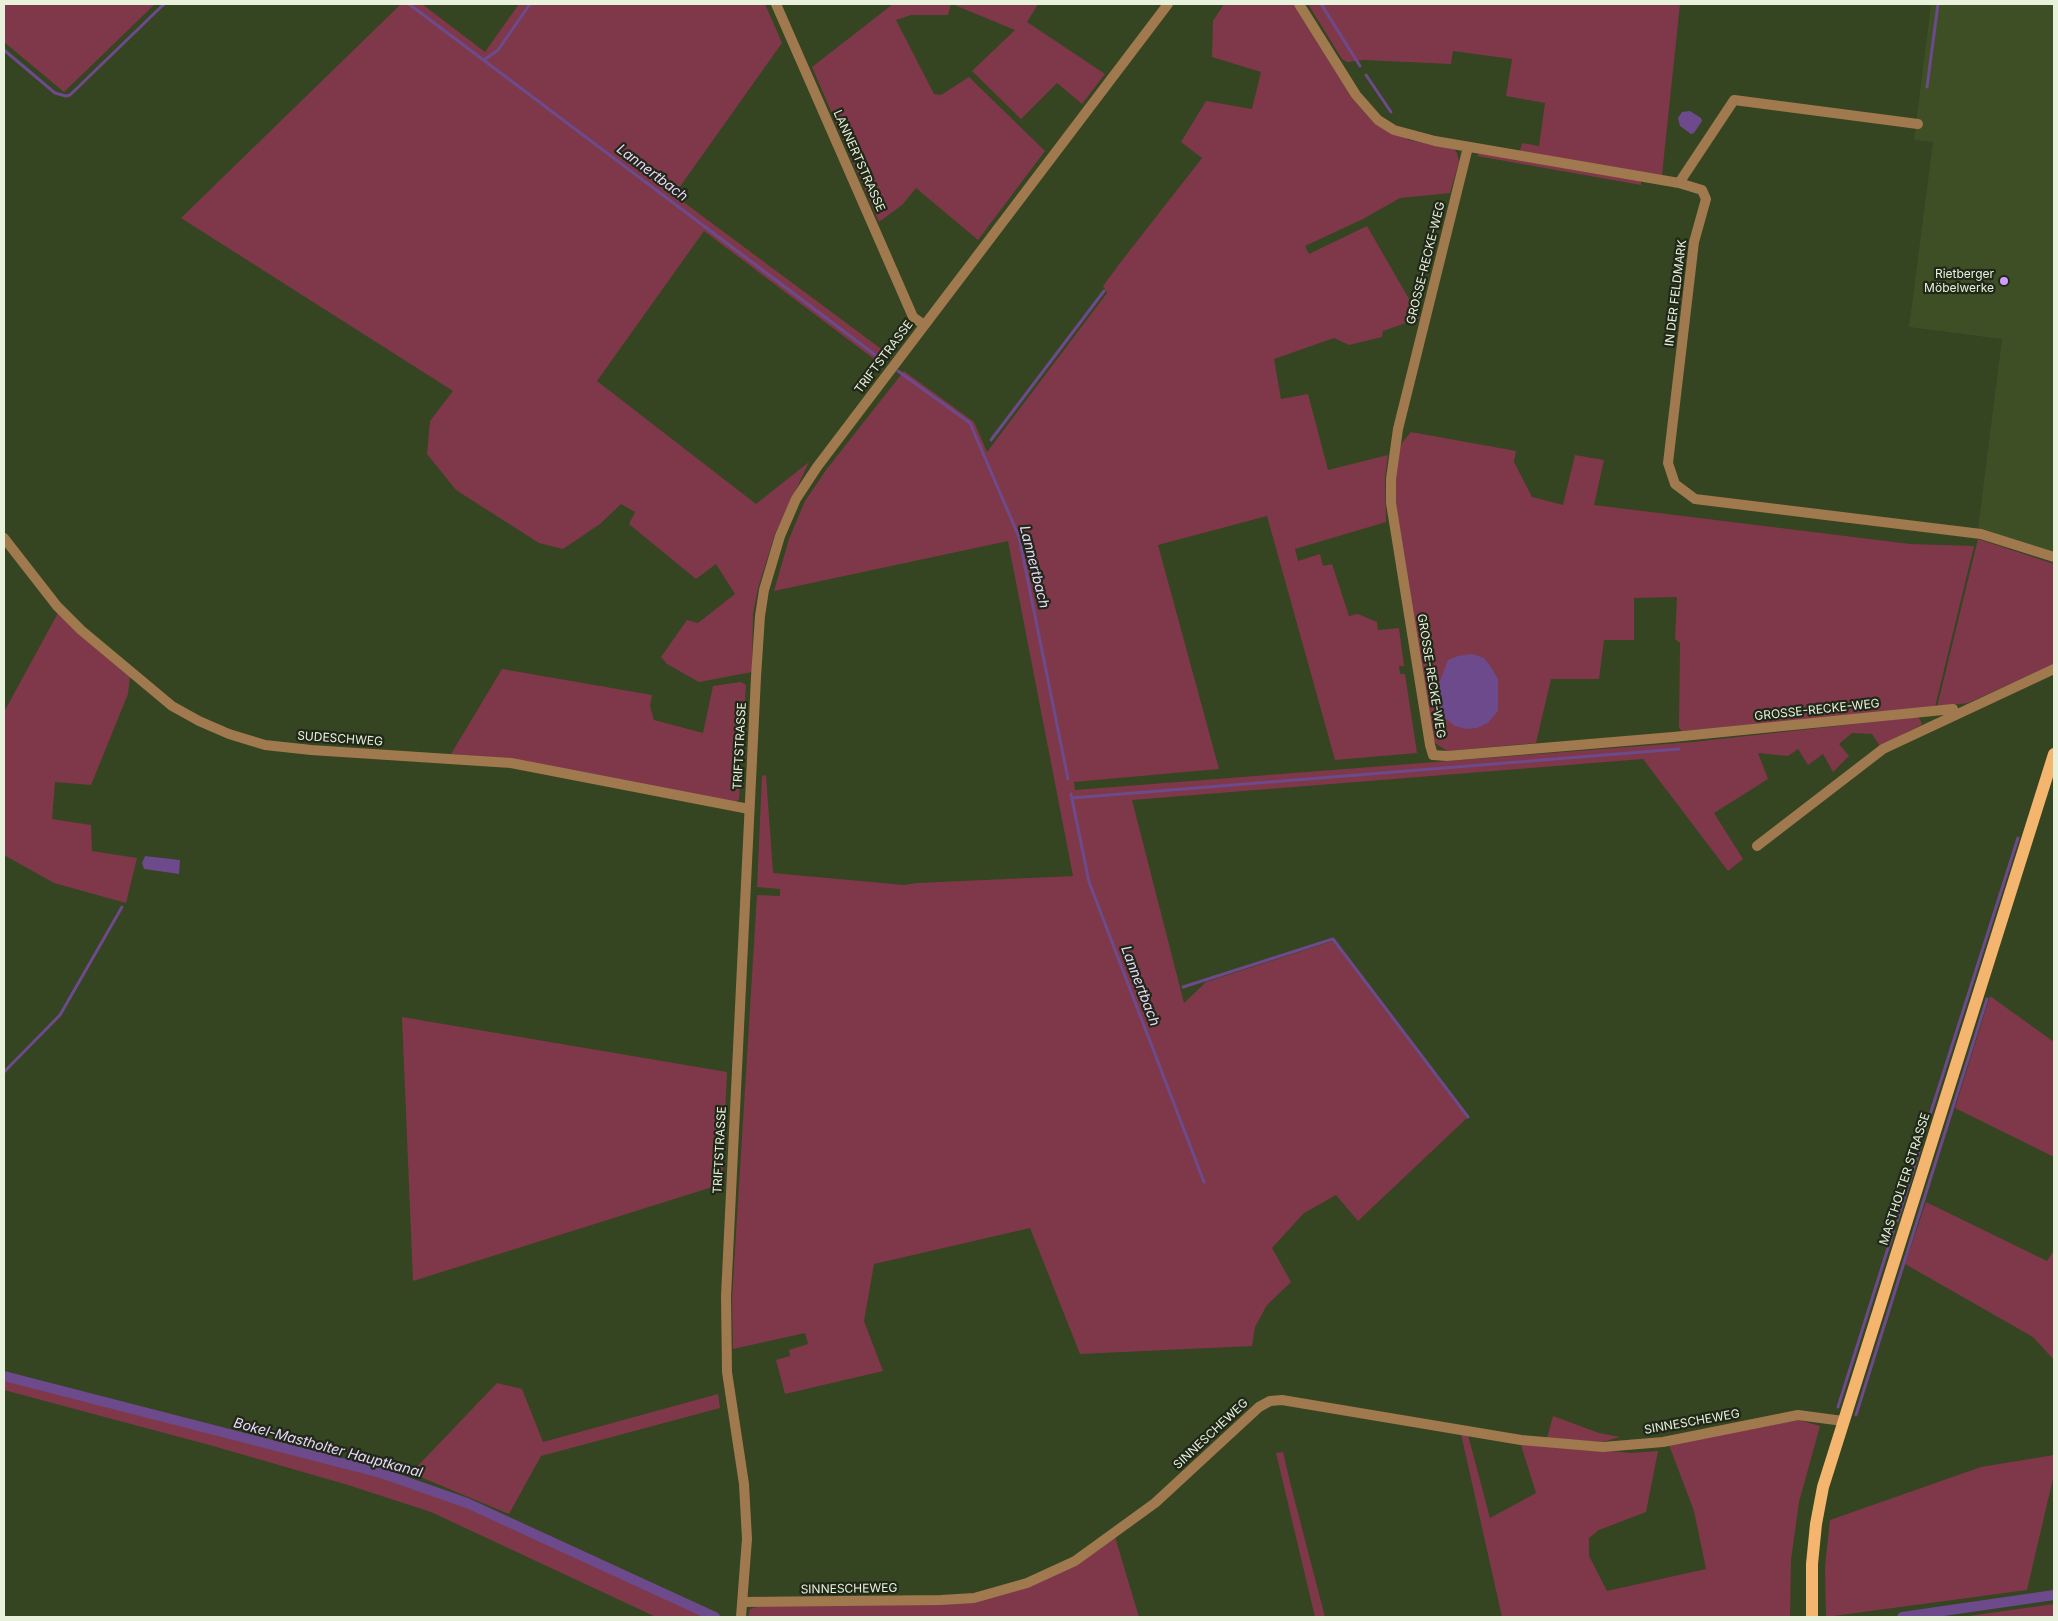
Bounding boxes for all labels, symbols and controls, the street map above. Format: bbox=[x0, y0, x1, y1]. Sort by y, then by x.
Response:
street label: LANNERTSTRASSE bbox=[830, 108, 888, 214]
water label: Lannertbach bbox=[613, 141, 691, 205]
street label: GROSSE-RECKE-WEG bbox=[1404, 200, 1448, 326]
street label: IN DER FELDMARK bbox=[1662, 239, 1690, 347]
place label: Rietberger Möbelwerke bbox=[1924, 267, 1994, 295]
marker: Rietberger Möbelwerke bbox=[1998, 275, 2010, 287]
street label: TRIFTSTRASSE bbox=[852, 318, 916, 396]
water label: Lannertbach bbox=[1016, 524, 1052, 610]
street label: GROSSE-RECKE-WEG bbox=[1414, 613, 1448, 739]
street label: GROSSE-RECKE-WEG bbox=[1754, 696, 1880, 724]
street label: TRIFTSTRASSE bbox=[731, 702, 749, 790]
street label: SUDESCHWEG bbox=[297, 729, 383, 749]
water label: Lannertbach bbox=[1117, 943, 1163, 1029]
street label: TRIFTSTRASSE bbox=[711, 1106, 729, 1194]
street label: MASTHOLTER STRASSE bbox=[1877, 1111, 1933, 1247]
street label: SINNESCHEWEG bbox=[1171, 1396, 1251, 1472]
street label: SINNESCHEWEG bbox=[1643, 1407, 1741, 1437]
water label: Bokel-Mastholter Hauptkanal bbox=[232, 1415, 424, 1481]
street label: SINNESCHEWEG bbox=[800, 1581, 898, 1597]

